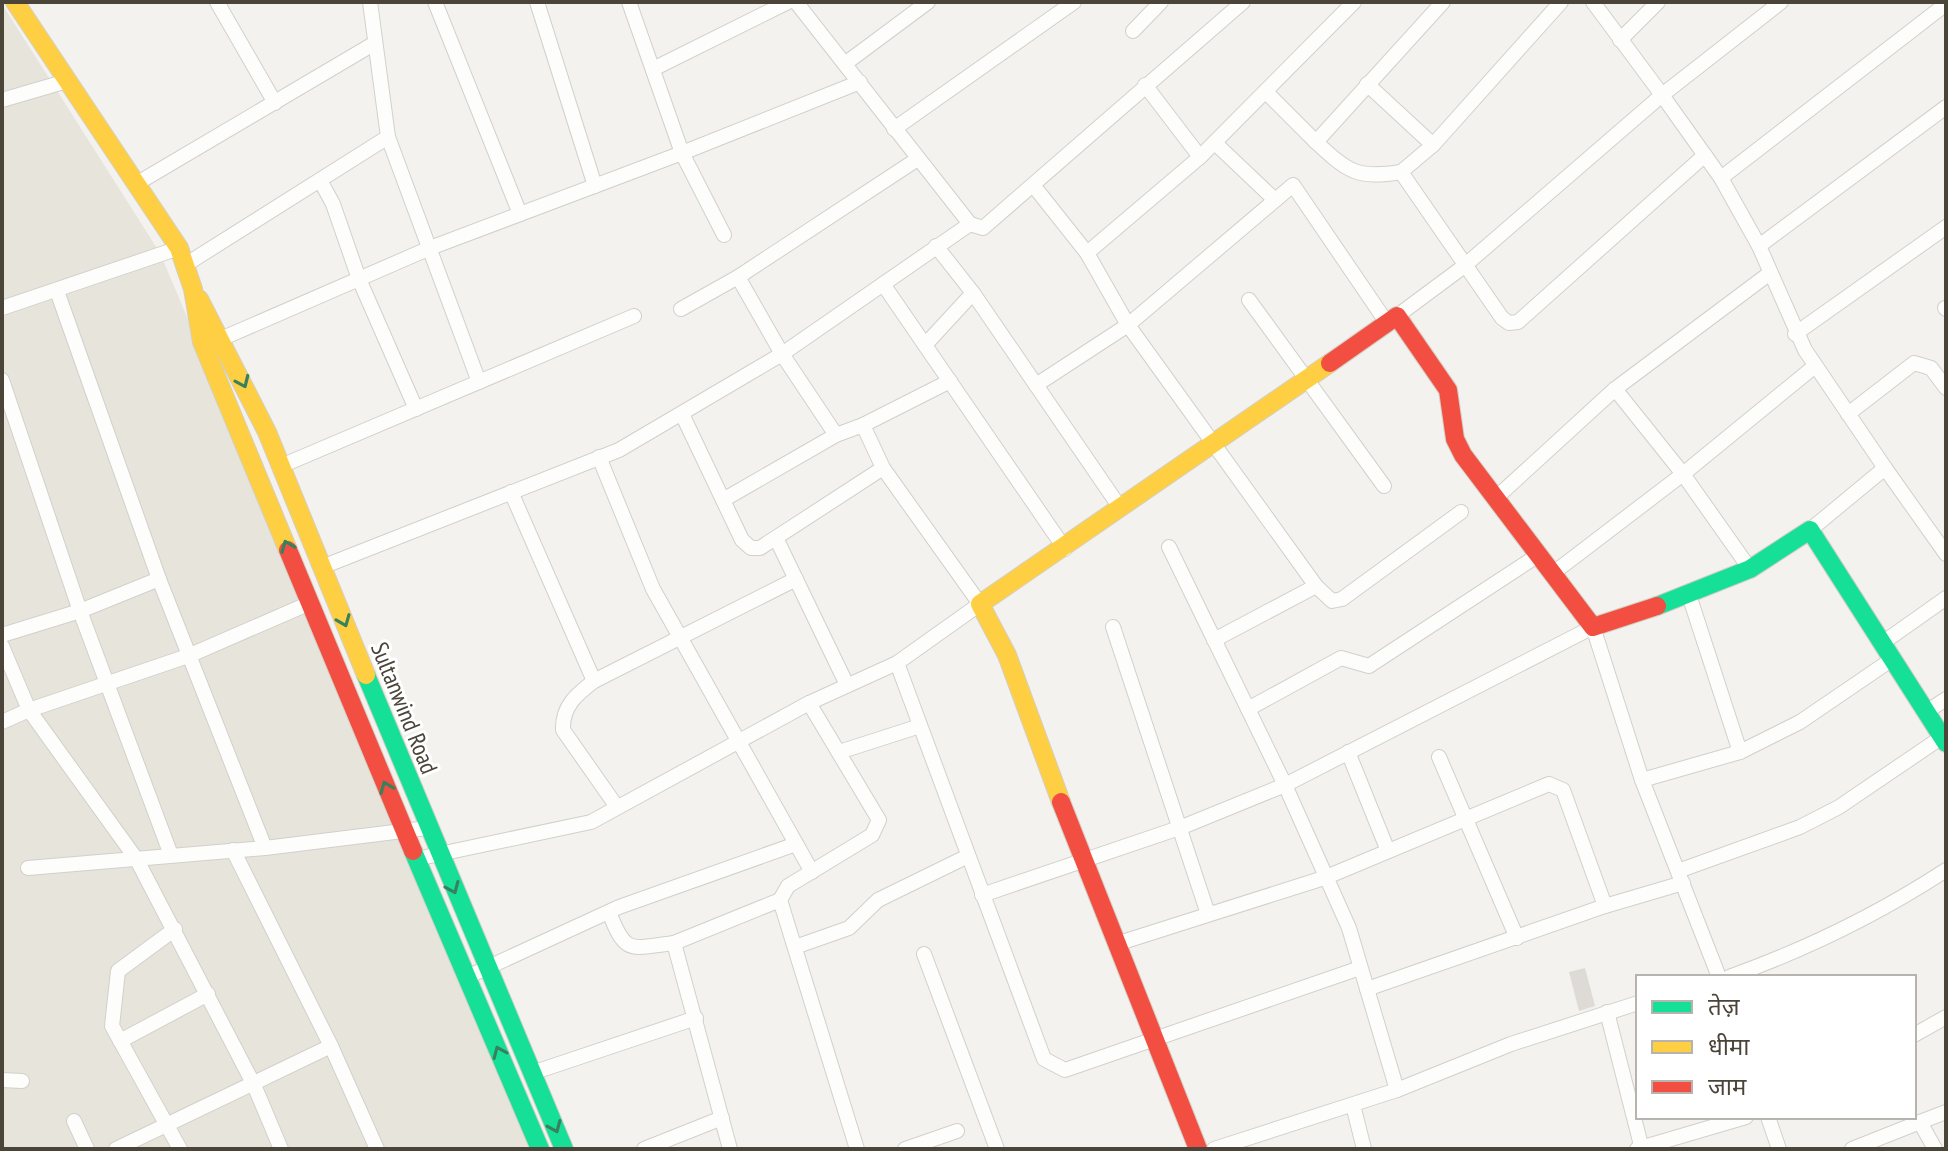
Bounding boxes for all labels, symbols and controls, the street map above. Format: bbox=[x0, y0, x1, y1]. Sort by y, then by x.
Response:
one-way arrow bbox=[233, 374, 249, 388]
one-way arrow bbox=[280, 540, 296, 554]
one-way arrow bbox=[334, 613, 350, 627]
street label: Sultanwind Road bbox=[364, 637, 445, 778]
one-way arrow bbox=[379, 781, 395, 795]
one-way arrow bbox=[443, 880, 459, 894]
legend bbox=[1636, 975, 1916, 1119]
text: तेज़ bbox=[1708, 991, 1741, 1022]
text: धीमा bbox=[1708, 1031, 1750, 1062]
one-way arrow bbox=[492, 1045, 508, 1060]
text: जाम bbox=[1708, 1071, 1747, 1102]
one-way arrow bbox=[546, 1119, 562, 1133]

